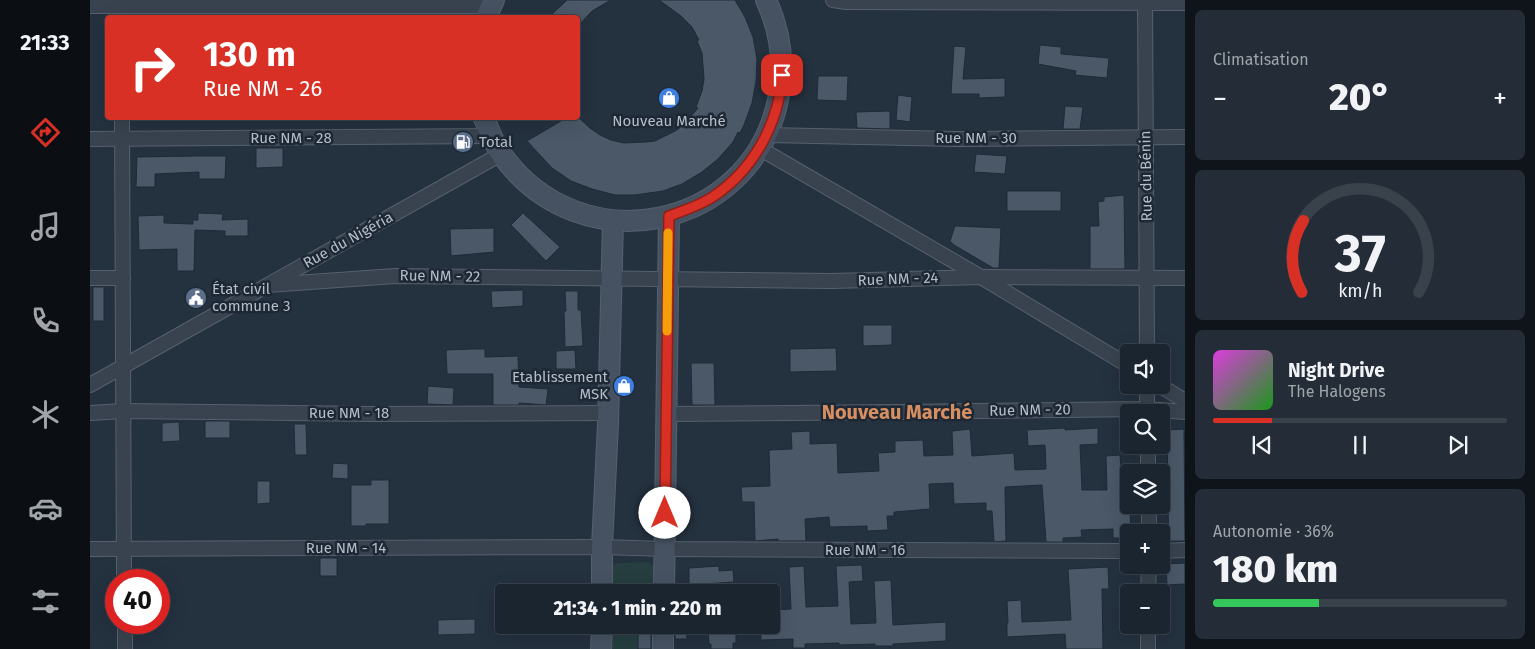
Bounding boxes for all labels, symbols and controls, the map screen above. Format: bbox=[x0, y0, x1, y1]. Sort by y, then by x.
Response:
text: 21:33 bbox=[20, 29, 70, 56]
text: 130 m bbox=[203, 33, 296, 75]
icon: right bbox=[120, 35, 185, 100]
text: Climatisation bbox=[1213, 50, 1309, 69]
pin bbox=[761, 54, 803, 96]
icon: arrive bbox=[768, 61, 796, 89]
text: 20° bbox=[1329, 74, 1391, 120]
text: Rue NM - 26 bbox=[203, 75, 322, 102]
text: − bbox=[1213, 82, 1227, 115]
text: + bbox=[1493, 82, 1507, 115]
shop icon: Nouveau Marché bbox=[657, 86, 681, 110]
place label: Nouveau Marché bbox=[612, 112, 726, 130]
icon: directions bbox=[28, 115, 63, 150]
street label: Rue NM - 28 bbox=[250, 129, 332, 147]
street label: Rue NM - 30 bbox=[935, 129, 1017, 147]
fuel station icon: Total bbox=[451, 130, 475, 154]
street label: Rue du Bénin bbox=[1136, 130, 1156, 222]
place label: Total bbox=[479, 133, 513, 151]
street label: Rue du Nigéria bbox=[300, 208, 396, 272]
icon: music bbox=[28, 209, 63, 244]
text: 37 bbox=[1333, 222, 1386, 285]
street label: Rue NM - 22 bbox=[399, 266, 481, 286]
street label: Rue NM - 24 bbox=[857, 269, 939, 289]
place label: État civil commune 3 bbox=[212, 280, 291, 315]
text: km/h bbox=[1338, 280, 1382, 302]
public building icon: État civil commune 3 bbox=[184, 286, 208, 310]
icon: phone bbox=[28, 303, 63, 338]
map controls bbox=[1120, 344, 1170, 634]
button: sound bbox=[1120, 344, 1170, 394]
text: Night Drive bbox=[1288, 359, 1385, 382]
place label: Etablissement MSK bbox=[512, 368, 609, 403]
shop icon: Etablissement MSK bbox=[612, 374, 636, 398]
text: The Halogens bbox=[1288, 382, 1386, 401]
icon: climate bbox=[28, 397, 63, 432]
district label: Nouveau Marché bbox=[822, 400, 972, 424]
street label: Rue NM - 20 bbox=[989, 400, 1071, 420]
street label: Rue NM - 18 bbox=[309, 404, 389, 422]
button: search bbox=[1120, 404, 1170, 454]
icon: previous bbox=[1248, 431, 1276, 459]
icon: pause bbox=[1346, 431, 1374, 459]
icon: next bbox=[1444, 431, 1472, 459]
button: layers bbox=[1120, 464, 1170, 514]
position arrow bbox=[638, 486, 690, 538]
icon: car bbox=[28, 491, 63, 526]
text: Autonomie · 36% bbox=[1213, 522, 1334, 541]
button: + bbox=[1120, 524, 1170, 574]
street label: Rue NM - 14 bbox=[306, 539, 386, 557]
street label: Rue NM - 16 bbox=[825, 541, 905, 559]
text: 180 km bbox=[1213, 546, 1338, 592]
speed limit sign: 40 bbox=[105, 569, 170, 634]
icon: filters bbox=[28, 584, 63, 619]
button: − bbox=[1120, 584, 1170, 634]
text: 21:34 · 1 min · 220 m bbox=[554, 597, 721, 620]

